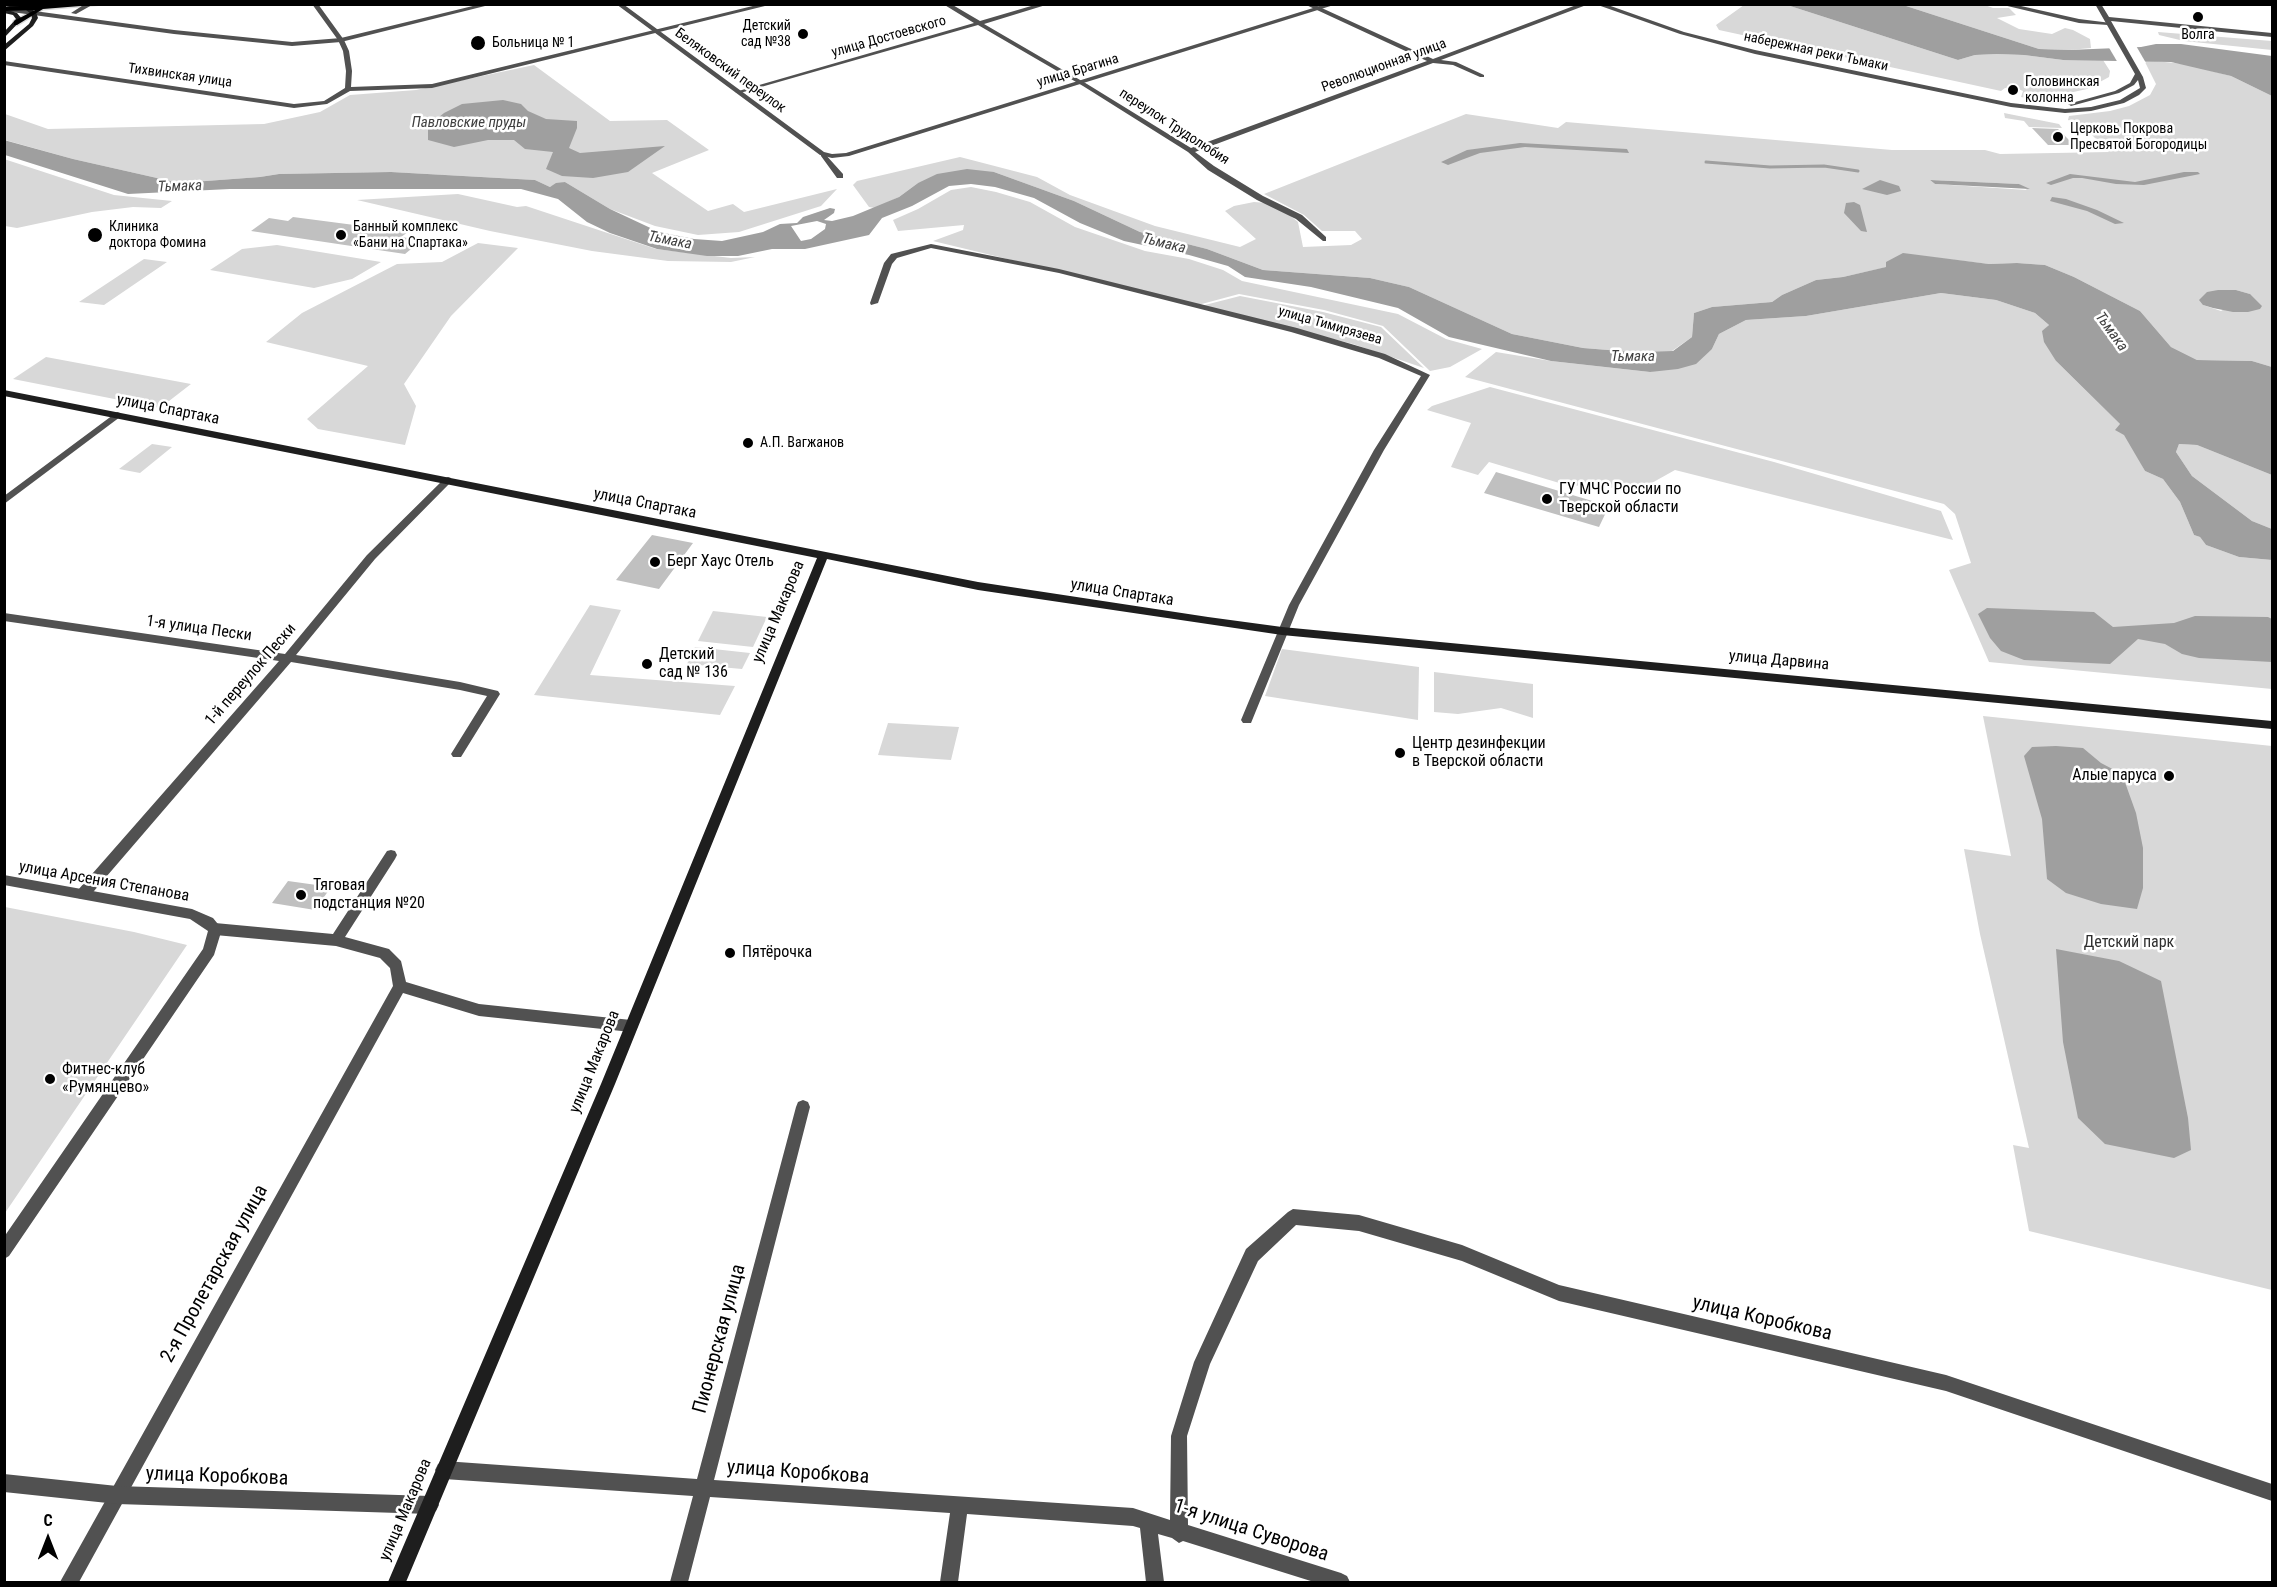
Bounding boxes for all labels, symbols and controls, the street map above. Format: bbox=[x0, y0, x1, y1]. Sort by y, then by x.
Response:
marker: Волга bbox=[2191, 10, 2205, 24]
street label: улица Достоевского bbox=[830, 13, 948, 61]
place label: Детский сад №38 bbox=[741, 18, 791, 50]
street label: Беляковский переулок bbox=[671, 25, 789, 117]
marker: Детский сад №38 bbox=[796, 27, 810, 41]
place label: Волга bbox=[2181, 27, 2215, 43]
street label: набережная реки Тьмаки bbox=[1742, 28, 1890, 76]
marker: Больница № 1 bbox=[469, 34, 487, 52]
place label: Больница № 1 bbox=[492, 35, 575, 51]
street label: Революционная улица bbox=[1319, 36, 1449, 96]
street label: улица Брагина bbox=[1035, 51, 1121, 91]
street label: Тихвинская улица bbox=[127, 60, 233, 92]
place label: Головинская колонна bbox=[2025, 74, 2100, 106]
marker: Головинская колонна bbox=[2006, 83, 2020, 97]
street label: переулок Трудолюбия bbox=[1116, 85, 1232, 169]
water label: Павловские пруды bbox=[412, 114, 526, 132]
place label: Церковь Покрова Пресвятой Богородицы bbox=[2070, 121, 2207, 154]
marker: Церковь Покрова Пресвятой Богородицы bbox=[2051, 130, 2065, 144]
water label: Тьмака bbox=[158, 177, 202, 197]
place label: Клиника доктора Фомина bbox=[109, 219, 206, 252]
place label: Банный комплекс «Бани на Спартака» bbox=[353, 219, 468, 252]
marker: Клиника доктора Фомина bbox=[86, 226, 104, 244]
marker: Банный комплекс «Бани на Спартака» bbox=[334, 228, 348, 242]
water label: Тьмака bbox=[647, 228, 693, 254]
water label: Тьмака bbox=[1140, 230, 1188, 258]
street label: улица Тимирязева bbox=[1276, 303, 1384, 349]
water label: Тьмака bbox=[2091, 309, 2131, 355]
water label: Тьмака bbox=[1611, 348, 1655, 366]
street label: улица Спартака bbox=[115, 391, 221, 429]
place label: А.П. Вагжанов bbox=[760, 435, 844, 451]
marker: А.П. Вагжанов bbox=[741, 436, 755, 450]
place label: ГУ МЧС России по Тверской области bbox=[1559, 480, 1681, 518]
street label: улица Спартака bbox=[592, 485, 698, 523]
marker: ГУ МЧС России по Тверской области bbox=[1540, 492, 1554, 506]
place label: Берг Хаус Отель bbox=[667, 552, 774, 572]
marker: Берг Хаус Отель bbox=[648, 555, 662, 569]
street label: улица Макарова bbox=[749, 558, 809, 666]
street label: улица Спартака bbox=[1069, 575, 1175, 611]
street label: 1-я улица Пески bbox=[145, 612, 253, 646]
street label: 1-й переулок Пески bbox=[201, 620, 301, 730]
place label: Детский сад № 136 bbox=[659, 645, 728, 683]
street label: улица Дарвина bbox=[1728, 647, 1830, 675]
marker: Детский сад № 136 bbox=[640, 657, 654, 671]
place label: Центр дезинфекции в Тверской области bbox=[1412, 734, 1546, 772]
marker: Центр дезинфекции в Тверской области bbox=[1393, 746, 1407, 760]
place label: Алые паруса bbox=[2072, 766, 2157, 786]
marker: Алые паруса bbox=[2162, 769, 2176, 783]
street label: улица Арсения Степанова bbox=[17, 858, 191, 906]
place label: Тяговая подстанция №20 bbox=[313, 876, 425, 914]
marker: Тяговая подстанция №20 bbox=[294, 888, 308, 902]
park label: Детский парк bbox=[2084, 933, 2174, 953]
place label: Пятёрочка bbox=[742, 943, 812, 963]
marker: Пятёрочка bbox=[723, 946, 737, 960]
street label: улица Макарова bbox=[566, 1008, 624, 1116]
place label: Фитнес-клуб «Румянцево» bbox=[62, 1060, 149, 1098]
marker: Фитнес-клуб «Румянцево» bbox=[43, 1072, 57, 1086]
street label: 2-я Пролетарская улица bbox=[156, 1181, 274, 1367]
street label: Пионерская улица bbox=[689, 1262, 751, 1416]
street label: улица Коробкова bbox=[1690, 1291, 1834, 1347]
street label: улица Макарова bbox=[376, 1456, 436, 1564]
street label: улица Коробкова bbox=[726, 1456, 870, 1490]
street label: улица Коробкова bbox=[145, 1463, 289, 1491]
street label: 1-я улица Суворова bbox=[1171, 1495, 1331, 1567]
north arrow bbox=[18, 1509, 78, 1569]
text: С bbox=[43, 1511, 53, 1530]

